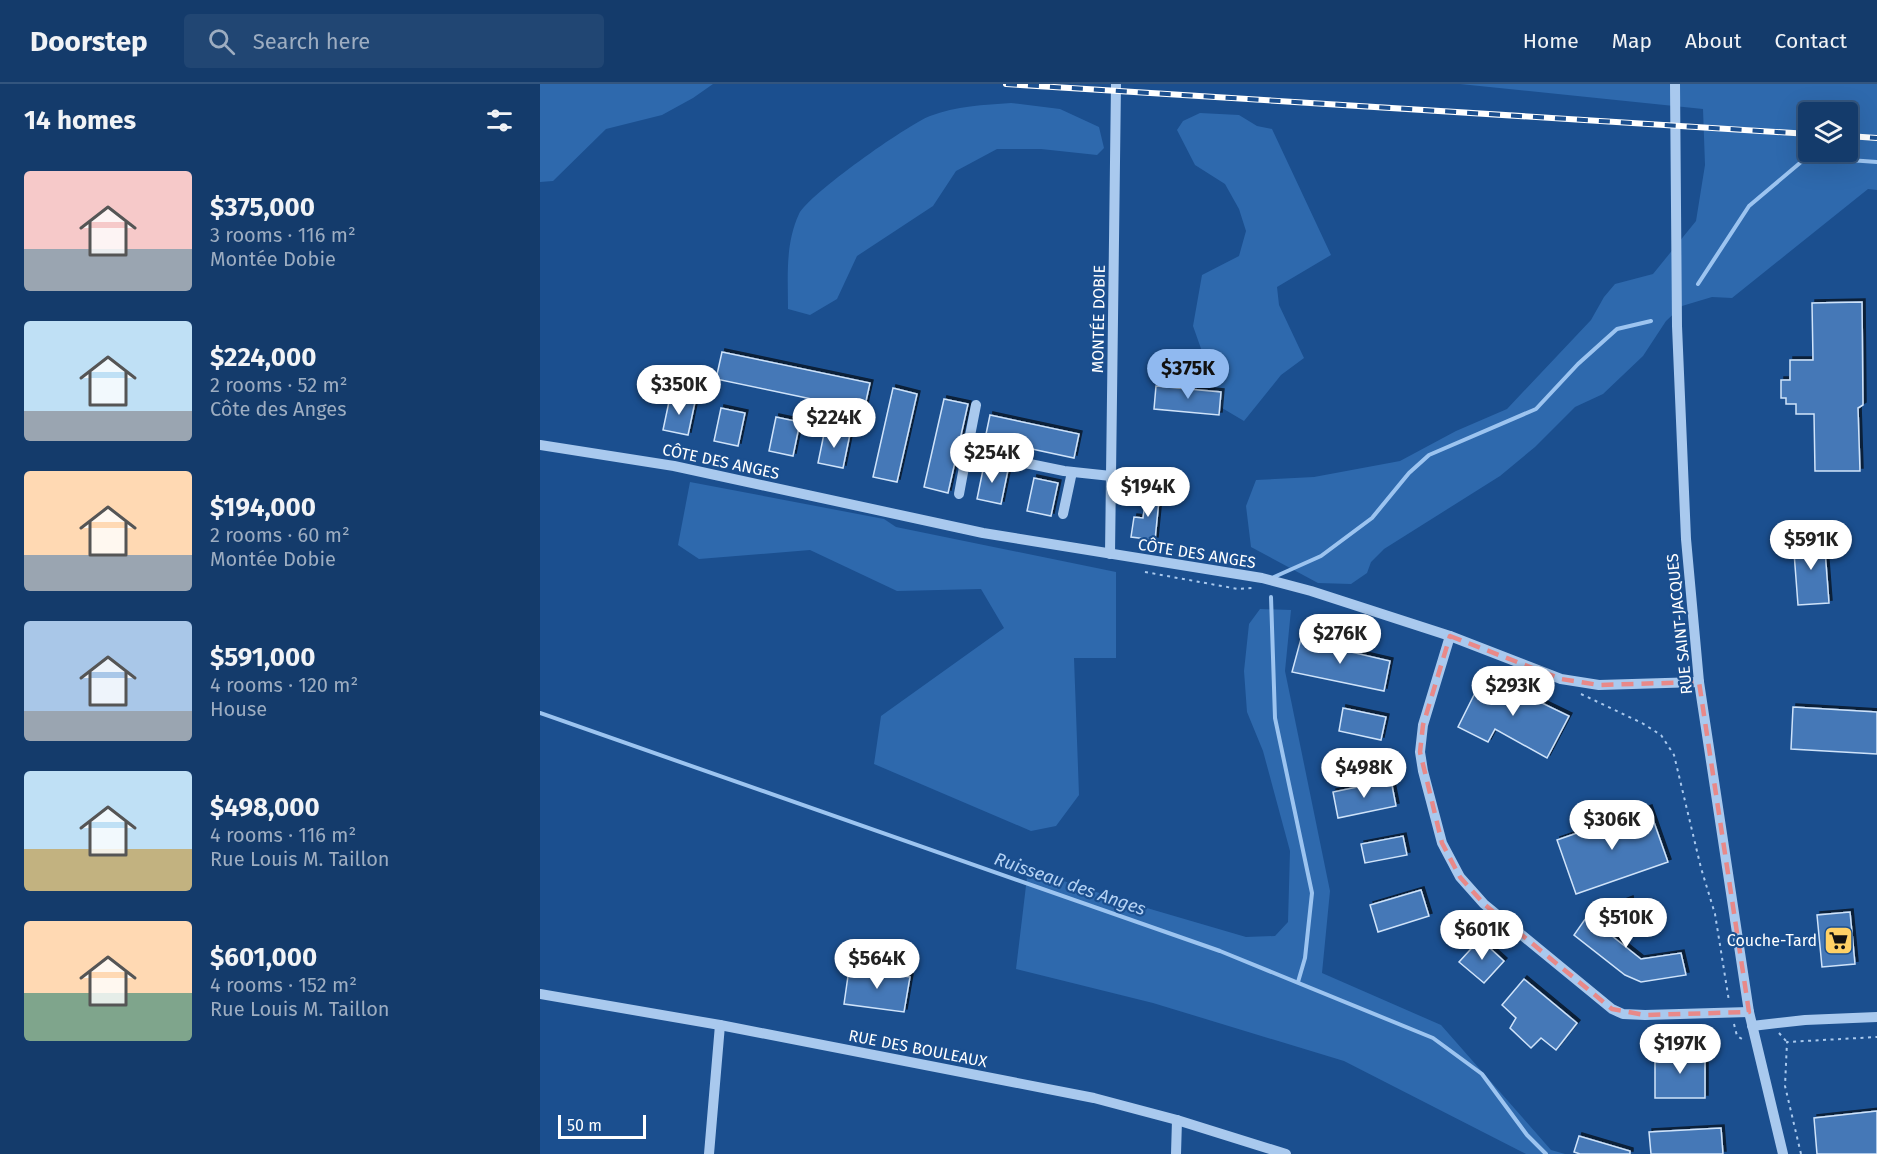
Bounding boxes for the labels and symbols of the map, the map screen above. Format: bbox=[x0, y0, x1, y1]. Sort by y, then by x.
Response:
street label: MONTÉE DOBIE bbox=[1087, 265, 1109, 373]
pin: $375K bbox=[1146, 349, 1230, 400]
pin: $350K bbox=[637, 365, 721, 416]
pin: $224K bbox=[792, 398, 876, 449]
pin: $254K bbox=[950, 433, 1034, 484]
street label: CÔTE DES ANGES bbox=[661, 439, 782, 483]
pin: $194K bbox=[1106, 467, 1190, 518]
pin: $591K bbox=[1769, 520, 1853, 571]
street label: CÔTE DES ANGES bbox=[1137, 534, 1258, 572]
street label: RUE SAINT-JACQUES bbox=[1663, 552, 1696, 695]
pin: $276K bbox=[1298, 614, 1382, 665]
pin: $293K bbox=[1471, 666, 1555, 717]
pin: $498K bbox=[1322, 748, 1406, 799]
pin: $306K bbox=[1570, 800, 1654, 851]
water label: Ruisseau des Anges bbox=[991, 848, 1149, 920]
pin: $510K bbox=[1584, 898, 1668, 949]
pin: $601K bbox=[1440, 910, 1524, 961]
supermarket icon: Couche-Tard bbox=[1822, 924, 1854, 956]
place label: Couche-Tard bbox=[1727, 931, 1817, 950]
pin: $564K bbox=[835, 939, 919, 990]
pin: $197K bbox=[1638, 1024, 1722, 1075]
street label: RUE DES BOULEAUX bbox=[847, 1026, 989, 1071]
scale bar bbox=[558, 1112, 646, 1140]

